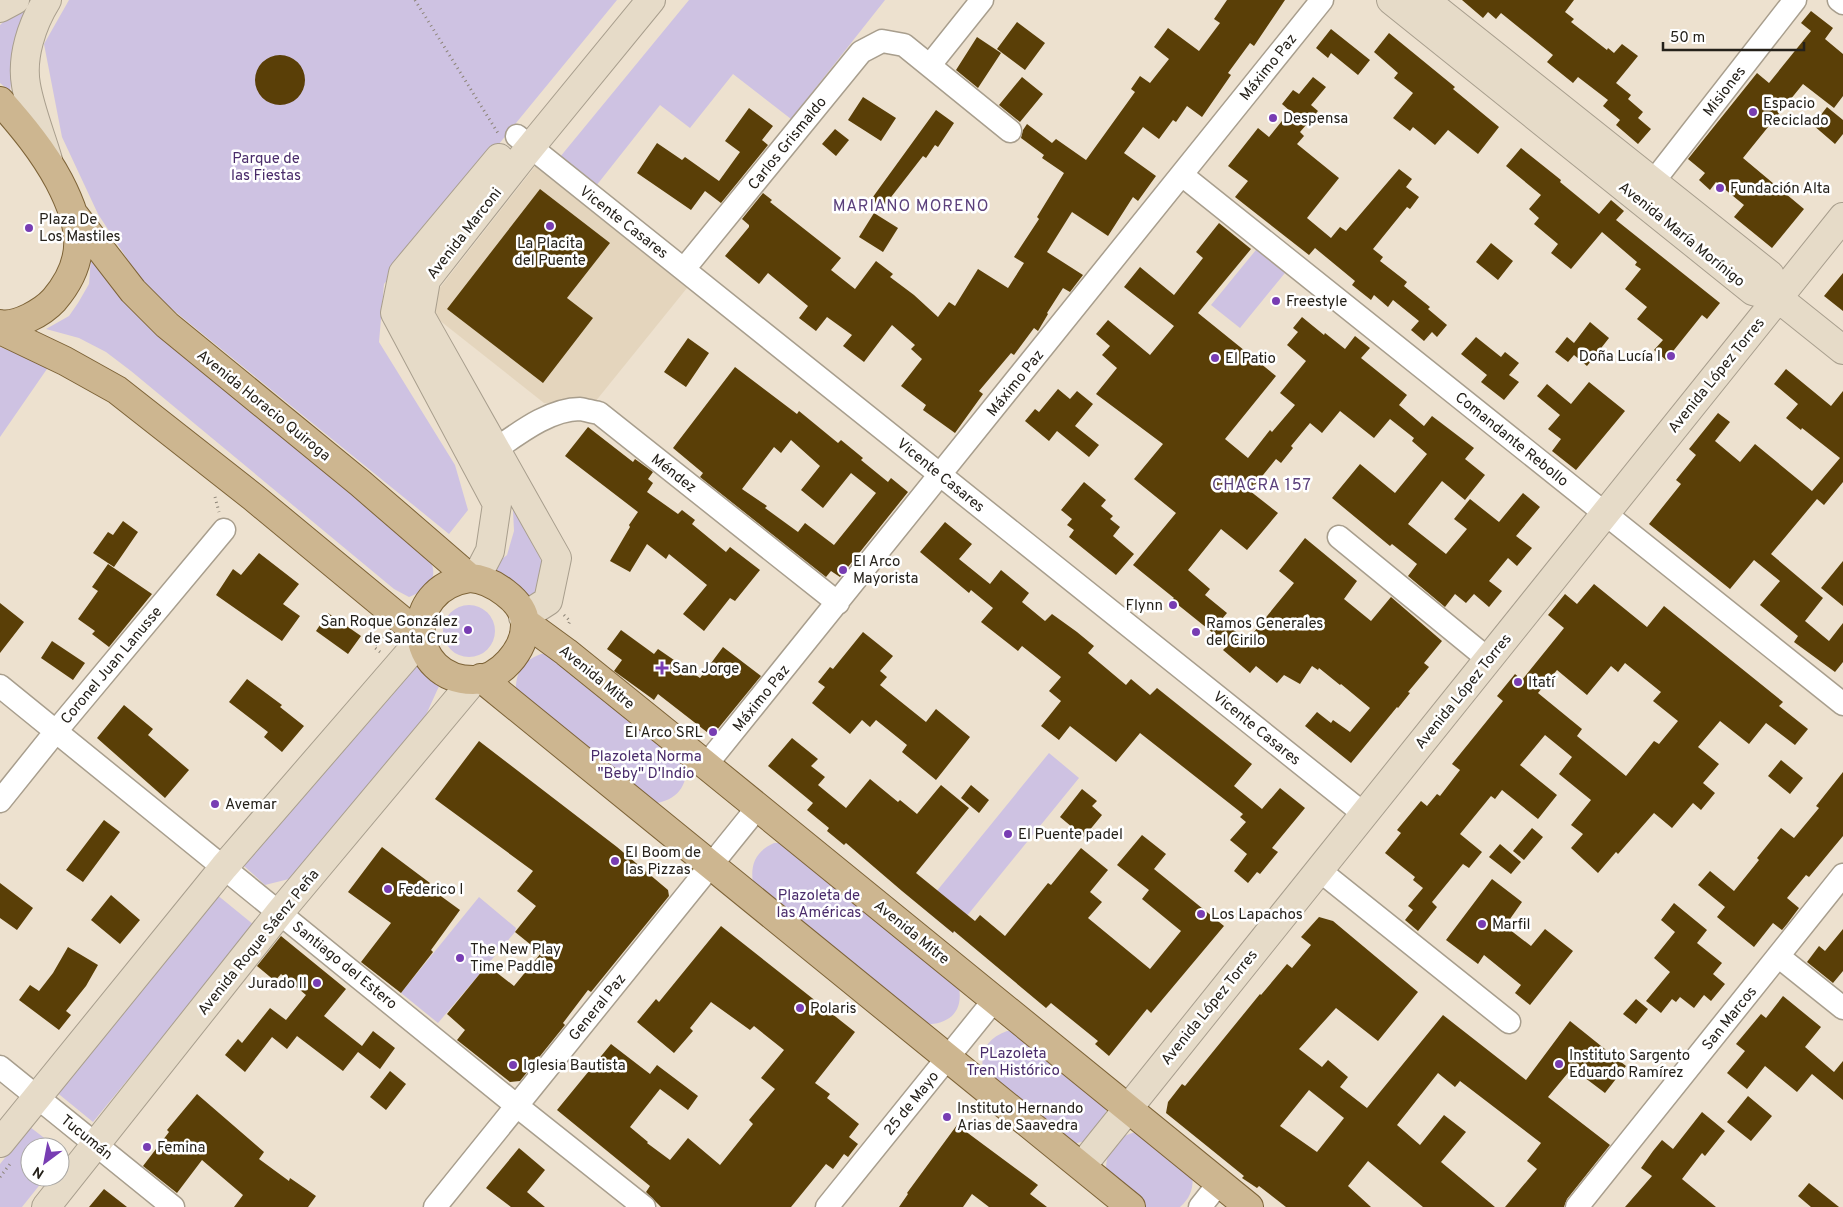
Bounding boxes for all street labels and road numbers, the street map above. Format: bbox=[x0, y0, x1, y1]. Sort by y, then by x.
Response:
street label: Máximo Paz bbox=[1236, 31, 1302, 105]
street label: Misiones bbox=[1700, 63, 1751, 121]
street label: Carlos Grismaldo bbox=[745, 93, 832, 194]
street label: Avenida María Morínigo bbox=[1614, 178, 1748, 292]
street label: Vicente Casares bbox=[575, 183, 671, 264]
street label: Avenida Marconi bbox=[424, 184, 507, 283]
street label: Avenida López Torres bbox=[1665, 314, 1770, 438]
street label: Avenida Horacio Quiroga bbox=[192, 346, 334, 466]
street label: Máximo Paz bbox=[983, 347, 1049, 421]
street label: Comandante Rebollo bbox=[1451, 389, 1572, 492]
street label: Vicente Casares bbox=[892, 435, 988, 517]
street label: Méndez bbox=[646, 450, 700, 498]
street label: Coronel Juan Lanusse bbox=[57, 603, 167, 729]
street label: Avenida López Torres bbox=[1412, 630, 1517, 754]
street label: Avenida Mitre bbox=[554, 642, 638, 714]
street label: Máximo Paz bbox=[729, 662, 795, 736]
street label: Vicente Casares bbox=[1208, 688, 1304, 770]
street label: Avenida Roque Sáenz Peña bbox=[194, 866, 324, 1020]
street label: Avenida Mitre bbox=[869, 897, 953, 969]
street label: Santiago del Estero bbox=[288, 918, 401, 1014]
street label: Avenida López Torres bbox=[1158, 946, 1263, 1070]
street label: General Paz bbox=[565, 971, 631, 1045]
street label: San Marcos bbox=[1699, 983, 1762, 1055]
street label: 25 de Mayo bbox=[880, 1068, 944, 1140]
street label: Tucumán bbox=[56, 1111, 116, 1165]

